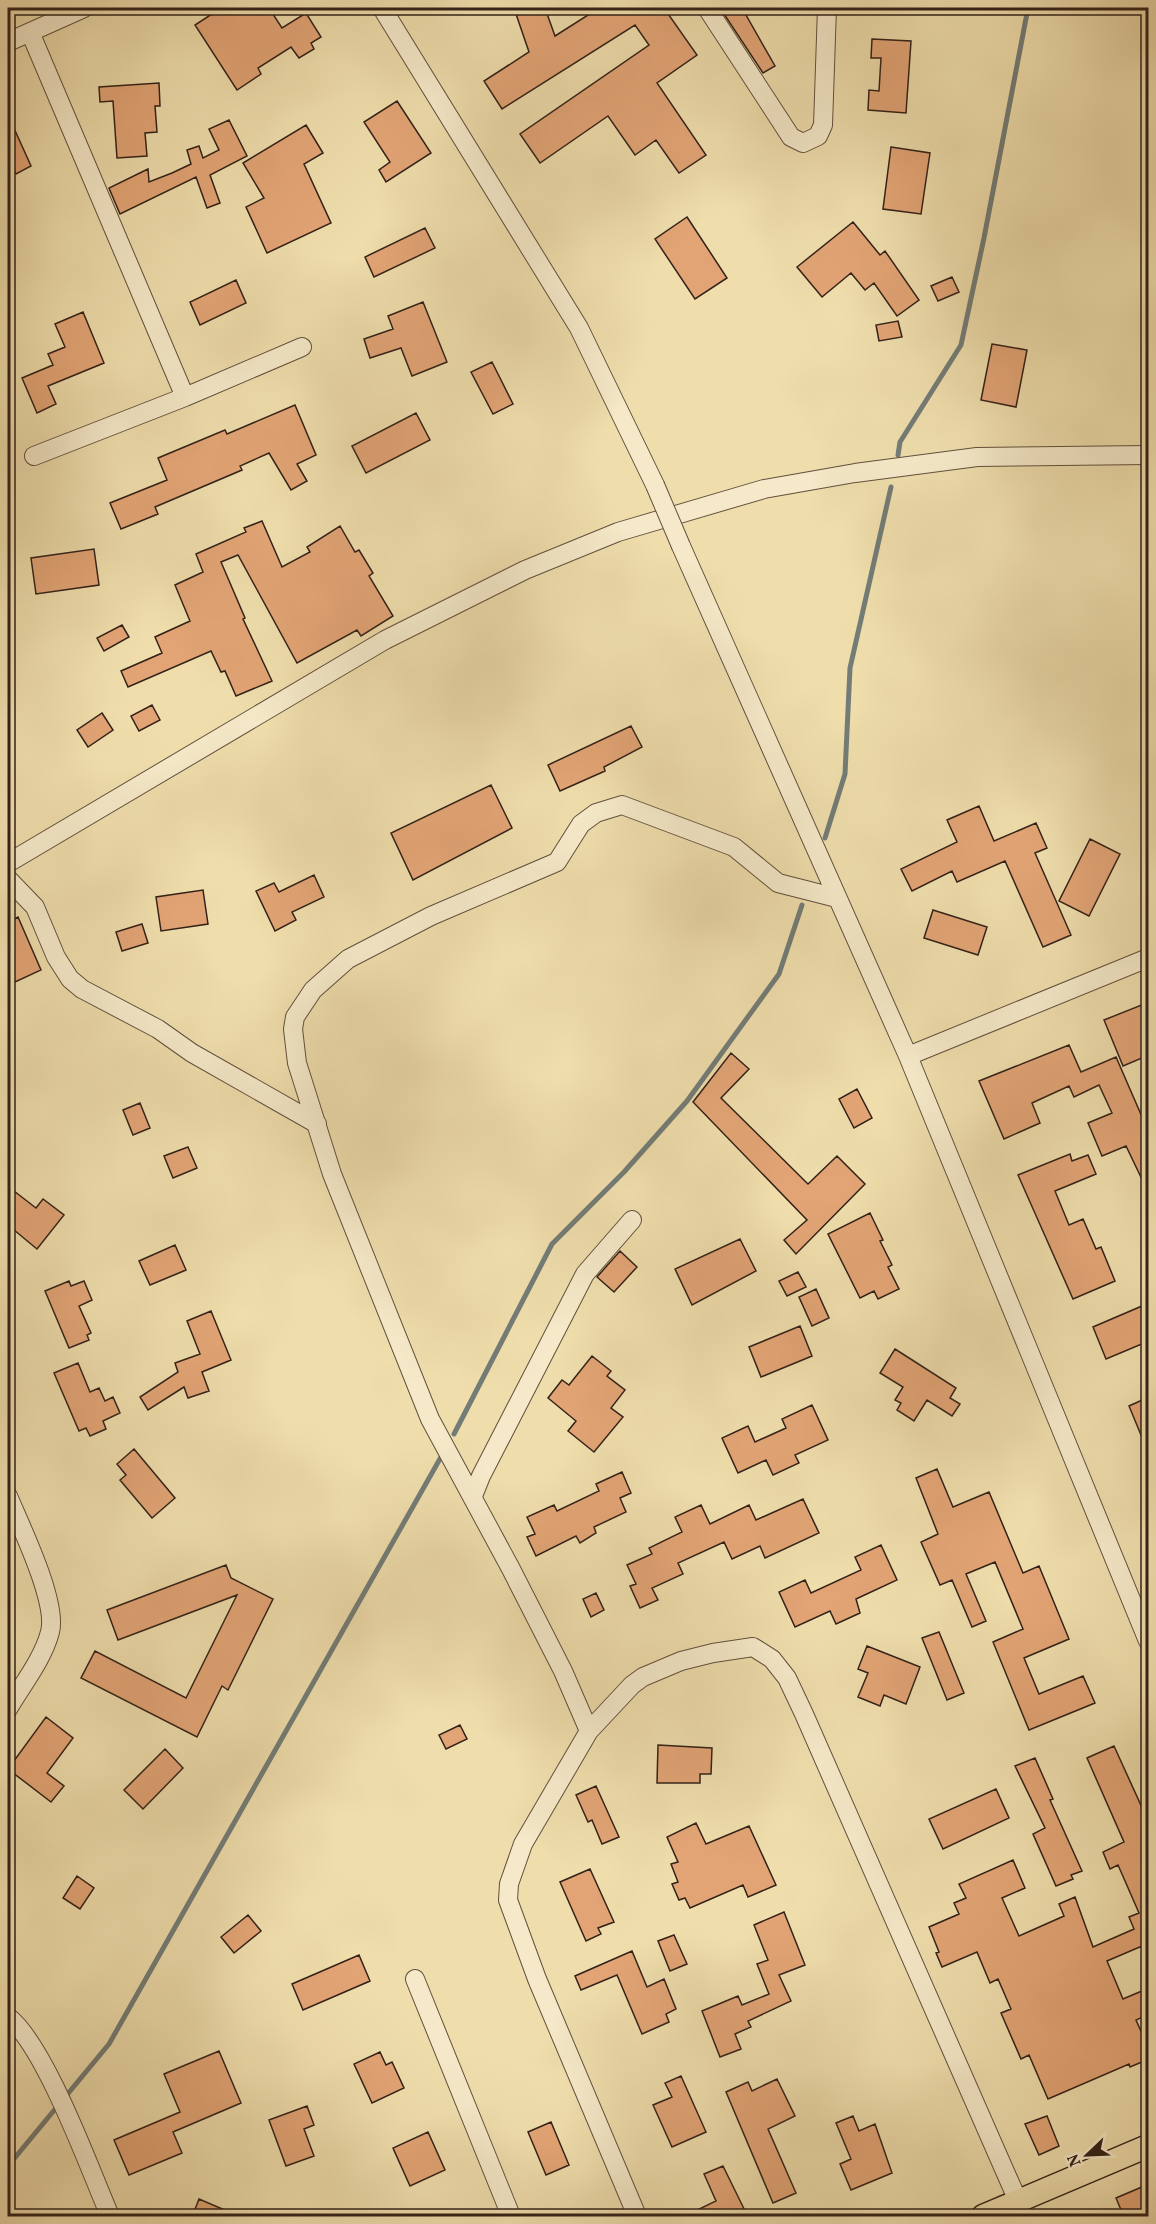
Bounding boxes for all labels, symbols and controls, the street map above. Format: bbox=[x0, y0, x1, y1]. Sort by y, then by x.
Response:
north arrow bbox=[1057, 2125, 1117, 2185]
text: N bbox=[1062, 2150, 1087, 2170]

